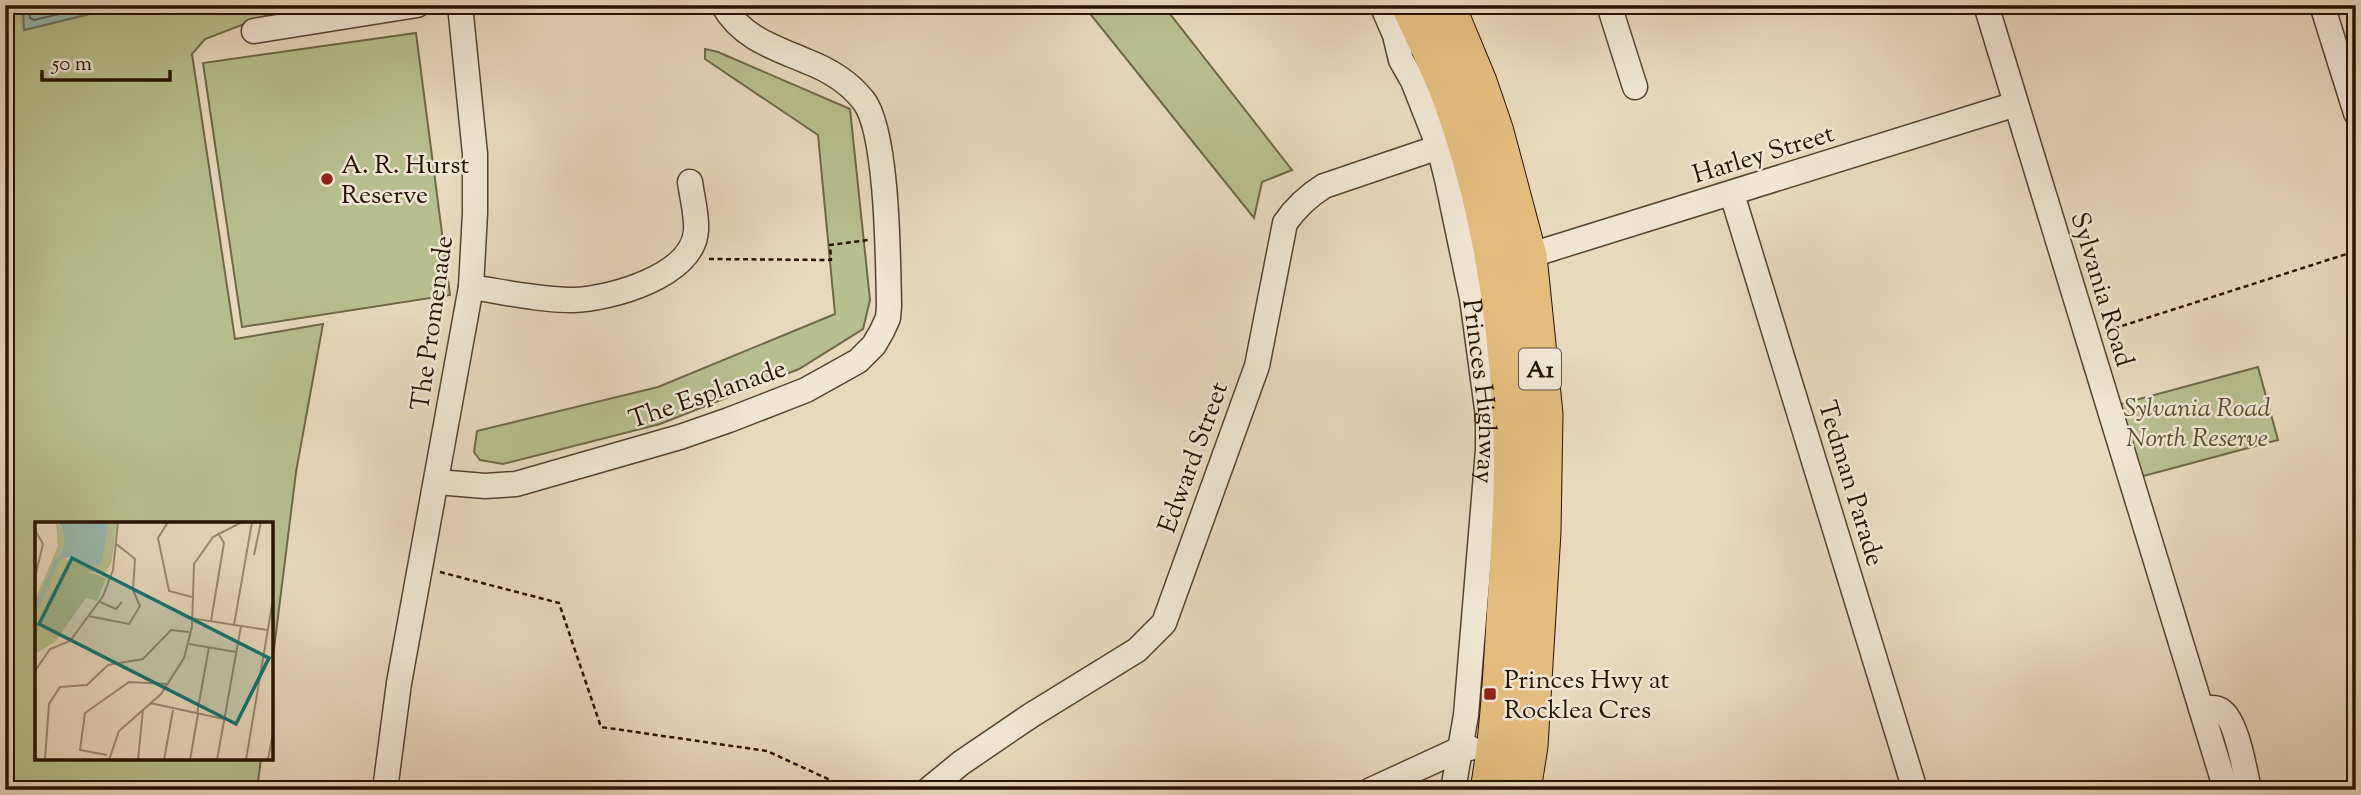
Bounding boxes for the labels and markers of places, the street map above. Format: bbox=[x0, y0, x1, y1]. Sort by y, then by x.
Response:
place label: A. R. Hurst Reserve bbox=[341, 148, 469, 215]
marker: A. R. Hurst Reserve bbox=[319, 171, 335, 187]
place label: Princes Hwy at Rocklea Cres bbox=[1504, 663, 1669, 730]
marker: Princes Hwy at Rocklea Cres bbox=[1482, 686, 1498, 702]

